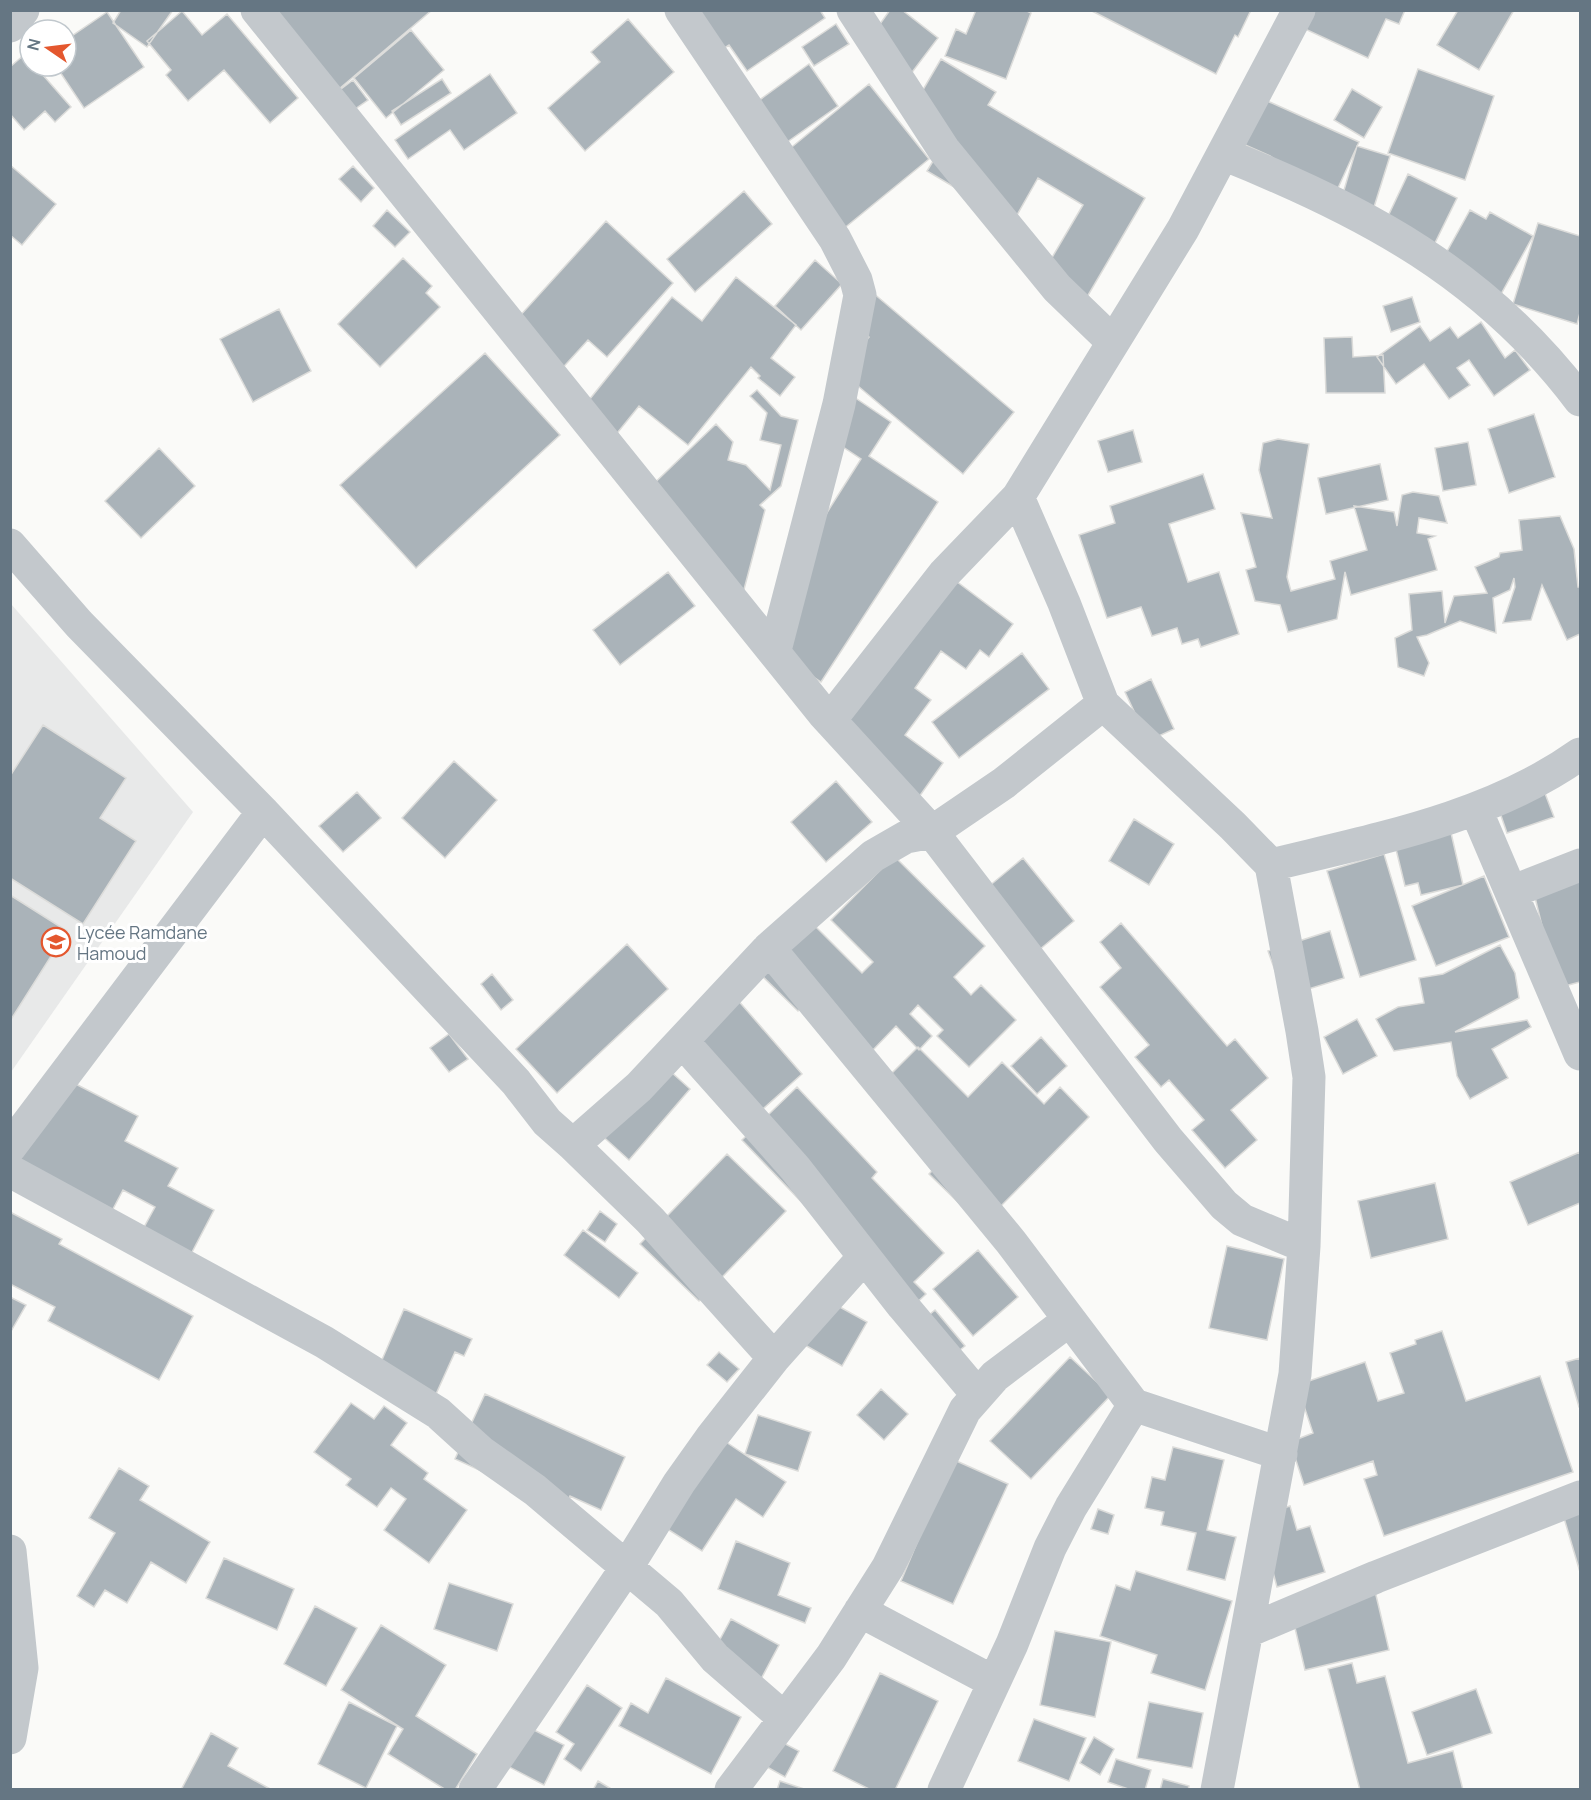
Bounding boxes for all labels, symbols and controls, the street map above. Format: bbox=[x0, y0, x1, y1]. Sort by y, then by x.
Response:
north arrow bbox=[18, 18, 78, 78]
text: N bbox=[21, 36, 46, 53]
place label: Lycée Ramdane Hamoud bbox=[77, 920, 207, 965]
school or university icon: Lycée Ramdane Hamoud bbox=[40, 926, 72, 958]

